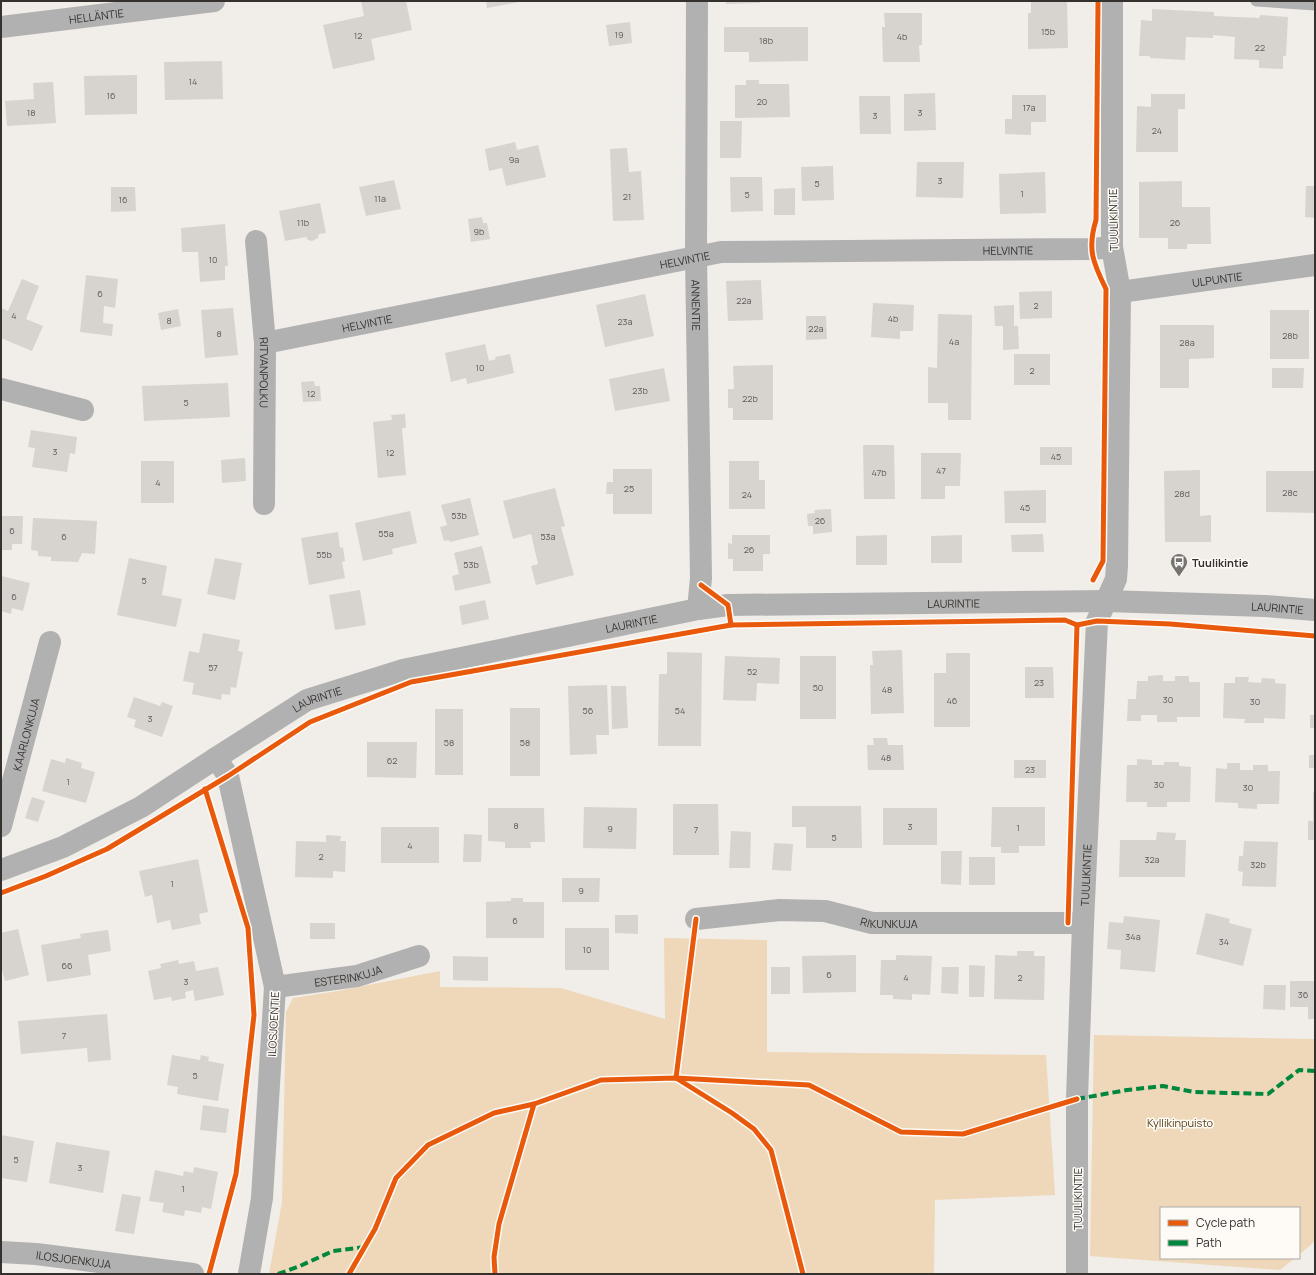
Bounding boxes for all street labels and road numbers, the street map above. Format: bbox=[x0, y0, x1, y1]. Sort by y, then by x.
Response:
street label: HELLÄNTIE bbox=[68, 5, 124, 26]
street label: TUULIKINTIE bbox=[1105, 189, 1121, 251]
street label: HELVINTIE bbox=[983, 242, 1033, 257]
street label: HELVINTIE bbox=[658, 247, 711, 272]
street label: ULPUNTIE bbox=[1191, 268, 1243, 289]
street label: ANNENTIE bbox=[689, 279, 705, 331]
street label: HELVINTIE bbox=[341, 310, 393, 335]
street label: RITVANPOLKU bbox=[257, 336, 273, 408]
street label: LAURINTIE bbox=[927, 595, 980, 610]
street label: LAURINTIE bbox=[1251, 598, 1304, 617]
street label: LAURINTIE bbox=[604, 610, 659, 635]
street label: LAURINTIE bbox=[289, 682, 344, 715]
street label: KAARLONKUJA bbox=[9, 696, 42, 772]
street label: TUULIKINTIE bbox=[1076, 844, 1094, 907]
street label: RIKUNKUJA bbox=[859, 913, 918, 931]
street label: ESTERINKUJA bbox=[313, 961, 384, 989]
street label: ILOSJOENTIE bbox=[264, 991, 282, 1057]
street label: TUULIKINTIE bbox=[1070, 1168, 1085, 1230]
street label: ILOSJOENKUJA bbox=[35, 1247, 112, 1271]

